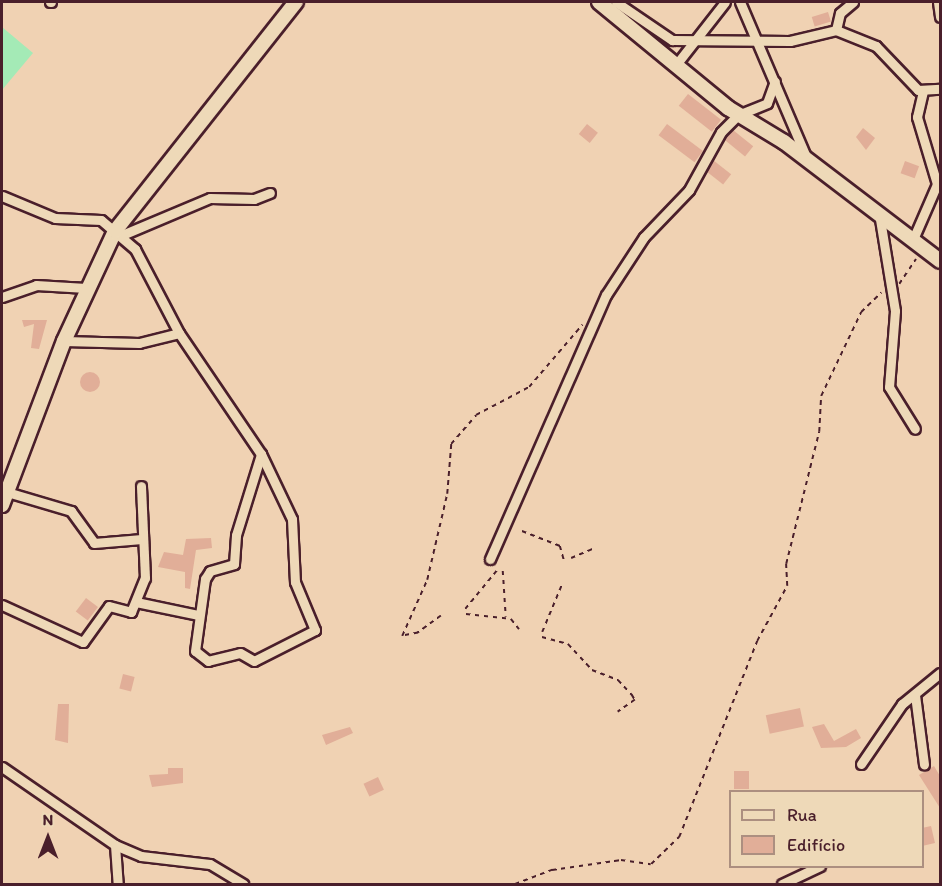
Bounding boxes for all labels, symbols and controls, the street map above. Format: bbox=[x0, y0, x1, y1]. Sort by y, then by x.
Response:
legend bbox=[729, 790, 924, 868]
text: Rua bbox=[787, 804, 817, 826]
north arrow bbox=[18, 808, 78, 868]
text: N bbox=[43, 810, 53, 829]
text: Edifício bbox=[787, 834, 845, 856]

